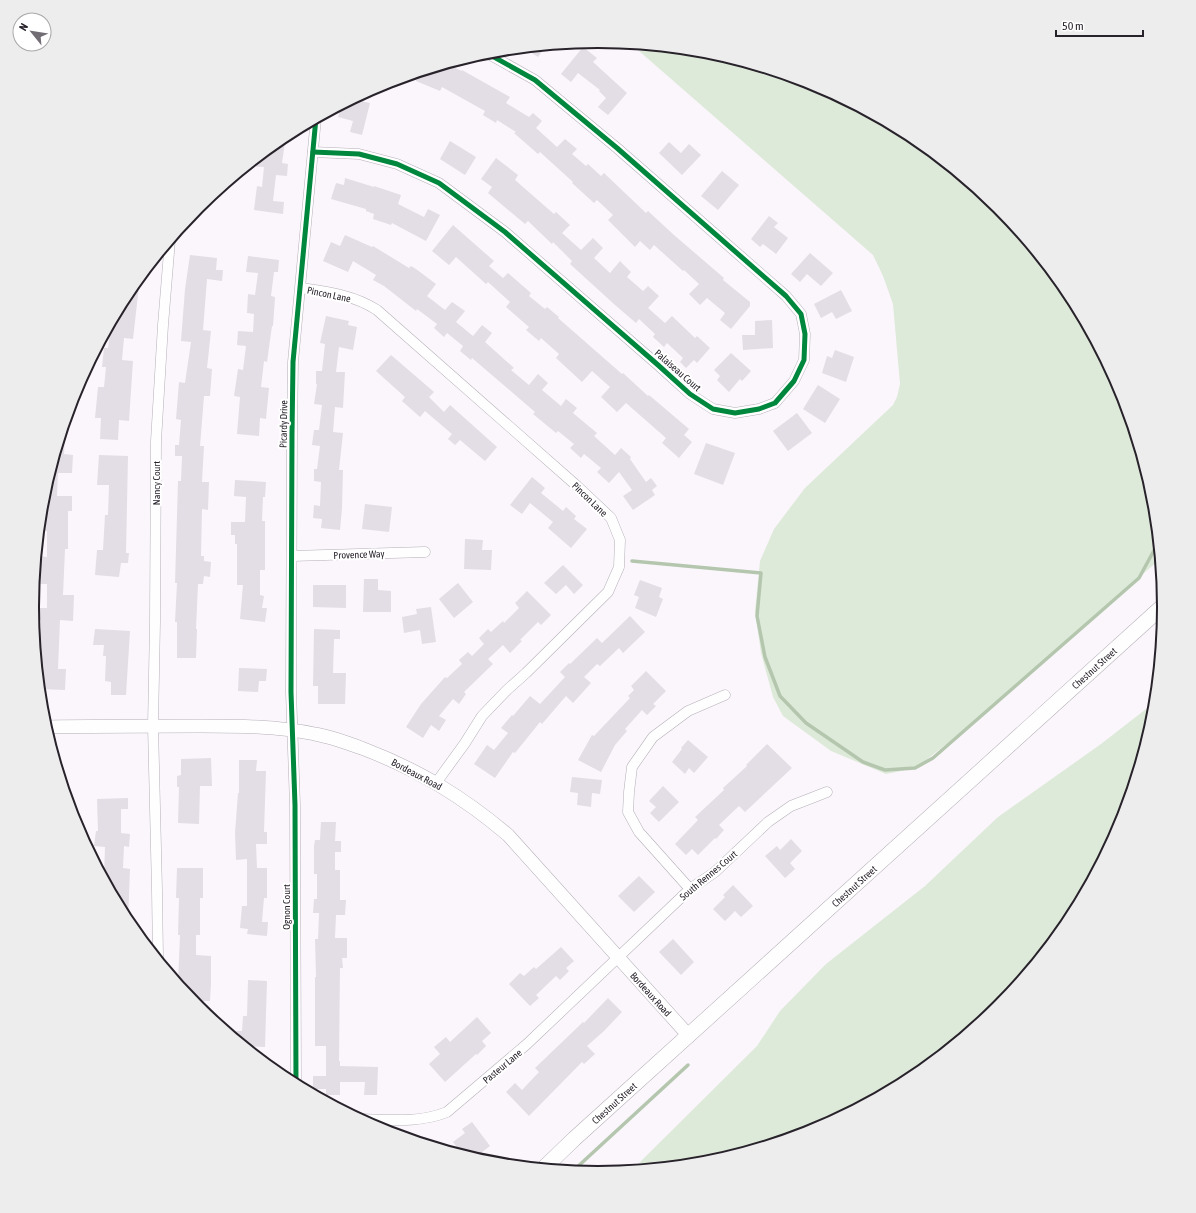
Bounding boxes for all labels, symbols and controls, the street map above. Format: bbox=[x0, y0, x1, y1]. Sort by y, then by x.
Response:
north arrow bbox=[12, 12, 52, 52]
scale bar bbox=[1056, 12, 1143, 38]
text: 50 m bbox=[1062, 19, 1084, 33]
text: N bbox=[17, 21, 30, 33]
street label: Pincon Lane bbox=[306, 284, 352, 305]
street label: Palaiseau Court bbox=[652, 347, 703, 394]
street label: Picardy Drive bbox=[278, 399, 289, 448]
street label: Nancy Court bbox=[151, 461, 162, 505]
street label: Pincon Lane bbox=[570, 480, 610, 519]
street label: Provence Way bbox=[333, 548, 385, 561]
street label: Chestnut Street bbox=[1070, 645, 1119, 691]
street label: Bordeaux Road bbox=[390, 757, 444, 792]
street label: South Rennes Court bbox=[677, 848, 739, 903]
street label: Chestnut Street bbox=[830, 863, 879, 909]
street label: Ognon Court bbox=[281, 884, 292, 930]
street label: Bordeaux Road bbox=[628, 970, 674, 1019]
street label: Pasteur Lane bbox=[481, 1047, 524, 1086]
street label: Chestnut Street bbox=[590, 1080, 639, 1126]

